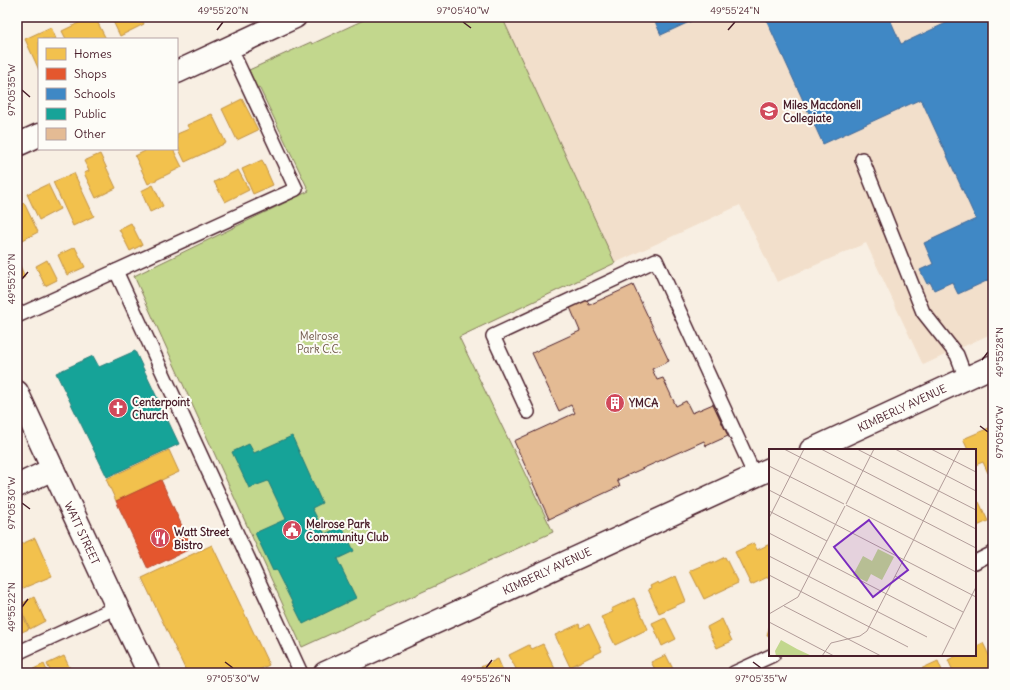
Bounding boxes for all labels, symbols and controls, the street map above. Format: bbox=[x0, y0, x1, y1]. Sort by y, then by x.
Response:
text: 49°55'20"N bbox=[198, 4, 248, 17]
text: 97°05'40"W bbox=[437, 4, 489, 17]
text: 49°55'24"N bbox=[710, 4, 760, 17]
legend bbox=[38, 38, 178, 150]
text: Homes bbox=[74, 46, 112, 61]
text: 97°05'35"W bbox=[5, 64, 18, 116]
text: Shops bbox=[74, 66, 107, 81]
text: Schools bbox=[74, 86, 115, 101]
place label: Miles Macdonell Collegiate bbox=[783, 98, 861, 126]
school or university icon: Miles Macdonell Collegiate bbox=[758, 100, 780, 122]
text: Public bbox=[74, 106, 106, 121]
text: Other bbox=[74, 126, 106, 141]
text: 49°55'20"N bbox=[5, 254, 18, 304]
text: 49°55'28"N bbox=[993, 327, 1006, 377]
park label: Melrose Park C.C. bbox=[297, 329, 341, 356]
street label: KIMBERLY AVENUE bbox=[855, 381, 949, 435]
building icon: YMCA bbox=[604, 392, 626, 414]
place label: Centerpoint Church bbox=[132, 395, 190, 422]
place label: YMCA bbox=[628, 396, 658, 410]
church icon: Centerpoint Church bbox=[107, 397, 129, 419]
text: 97°05'40"W bbox=[993, 406, 1006, 458]
inset map bbox=[769, 449, 976, 656]
text: 97°05'30"W bbox=[5, 477, 18, 530]
street label: WATT STREET bbox=[61, 499, 103, 567]
place label: Melrose Park Community Club bbox=[306, 517, 389, 545]
public building icon: Melrose Park Community Club bbox=[281, 519, 303, 541]
place label: Watt Street Bistro bbox=[174, 525, 230, 552]
restaurant icon: Watt Street Bistro bbox=[149, 527, 171, 549]
street label: KIMBERLY AVENUE bbox=[500, 544, 594, 598]
text: 49°55'22"N bbox=[5, 582, 18, 632]
text: 97°05'30"W bbox=[207, 672, 260, 685]
text: 49°55'26"N bbox=[461, 672, 511, 685]
text: 97°05'35"W bbox=[735, 672, 787, 685]

